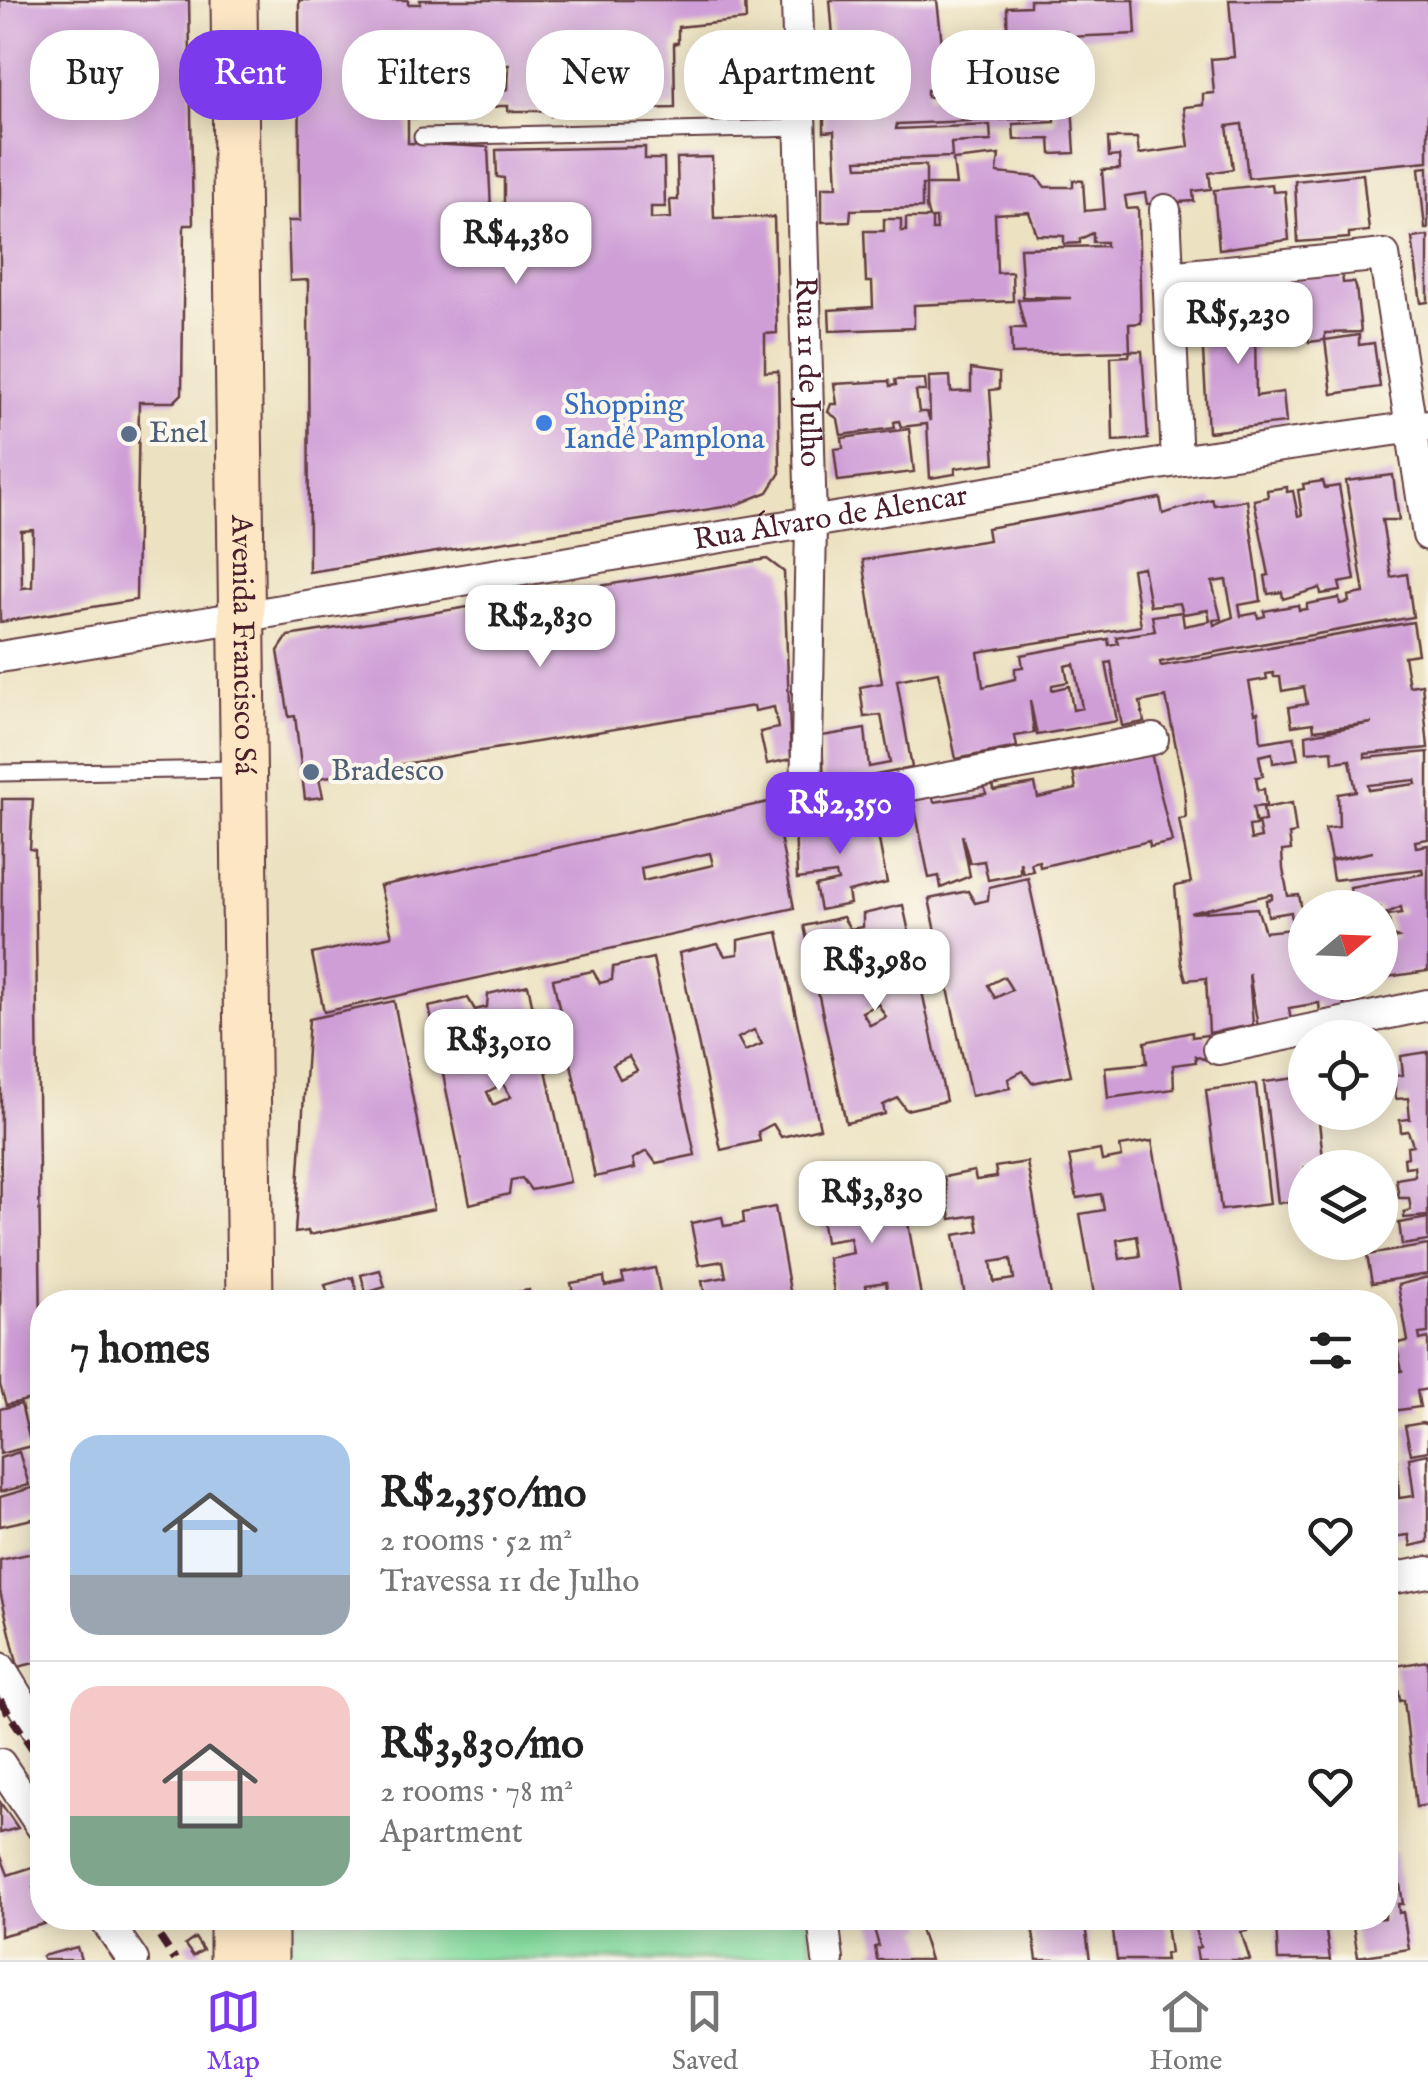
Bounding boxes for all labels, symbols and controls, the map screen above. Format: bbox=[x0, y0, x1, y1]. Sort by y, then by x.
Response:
chip: Buy bbox=[30, 30, 159, 120]
chip: Rent bbox=[179, 30, 322, 120]
chip: Filters bbox=[342, 30, 506, 120]
chip: New bbox=[526, 30, 664, 120]
chip: Apartment bbox=[684, 30, 911, 120]
chip: House bbox=[931, 30, 1095, 120]
pin: R$4,380 bbox=[424, 202, 608, 287]
text: R$4,380 bbox=[462, 214, 570, 255]
street label: Rua 11 de Julho bbox=[785, 276, 828, 468]
pin: R$5,230 bbox=[1146, 282, 1330, 367]
text: R$5,230 bbox=[1186, 294, 1290, 335]
place label: Shopping Iandê Pamplona bbox=[564, 387, 765, 459]
marker: Shopping Iandê Pamplona bbox=[533, 412, 555, 434]
place label: Enel bbox=[149, 415, 209, 453]
marker: Enel bbox=[118, 423, 140, 445]
street label: Rua Álvaro de Alencar bbox=[691, 477, 970, 560]
street label: Avenida Francisco Sá bbox=[221, 514, 263, 775]
pin: R$2,830 bbox=[448, 585, 632, 670]
text: R$2,830 bbox=[487, 597, 593, 638]
place label: Bradesco bbox=[331, 753, 444, 791]
marker: Bradesco bbox=[300, 761, 322, 783]
pin: R$2,350 bbox=[748, 772, 932, 857]
text: R$2,350 bbox=[788, 784, 892, 825]
north arrow bbox=[1288, 890, 1398, 1000]
map controls bbox=[1288, 890, 1398, 1260]
pin: R$3,980 bbox=[783, 929, 967, 1014]
text: R$3,980 bbox=[823, 941, 927, 982]
pin: R$3,010 bbox=[407, 1009, 591, 1094]
button: locate bbox=[1288, 1020, 1398, 1130]
text: R$3,010 bbox=[446, 1021, 552, 1062]
button: layers bbox=[1288, 1150, 1398, 1260]
pin: R$3,830 bbox=[780, 1161, 964, 1246]
text: R$3,830 bbox=[821, 1173, 923, 1214]
icon: filters bbox=[1303, 1323, 1358, 1378]
text: 7 homes bbox=[70, 1324, 210, 1377]
text: R$2,350/mo bbox=[380, 1468, 587, 1521]
icon: home bbox=[150, 1475, 270, 1595]
icon: heart bbox=[1303, 1508, 1358, 1563]
text: 2 rooms · 52 m² bbox=[380, 1521, 572, 1562]
text: Travessa 11 de Julho bbox=[380, 1562, 639, 1603]
text: R$3,830/mo bbox=[380, 1719, 584, 1772]
icon: home bbox=[150, 1726, 270, 1846]
icon: heart bbox=[1303, 1759, 1358, 1814]
text: 2 rooms · 78 m² bbox=[380, 1772, 573, 1813]
text: Apartment bbox=[380, 1813, 523, 1854]
tab: Map bbox=[206, 1984, 261, 2079]
tab: Saved bbox=[672, 1984, 738, 2079]
tab: Home bbox=[1149, 1984, 1222, 2079]

